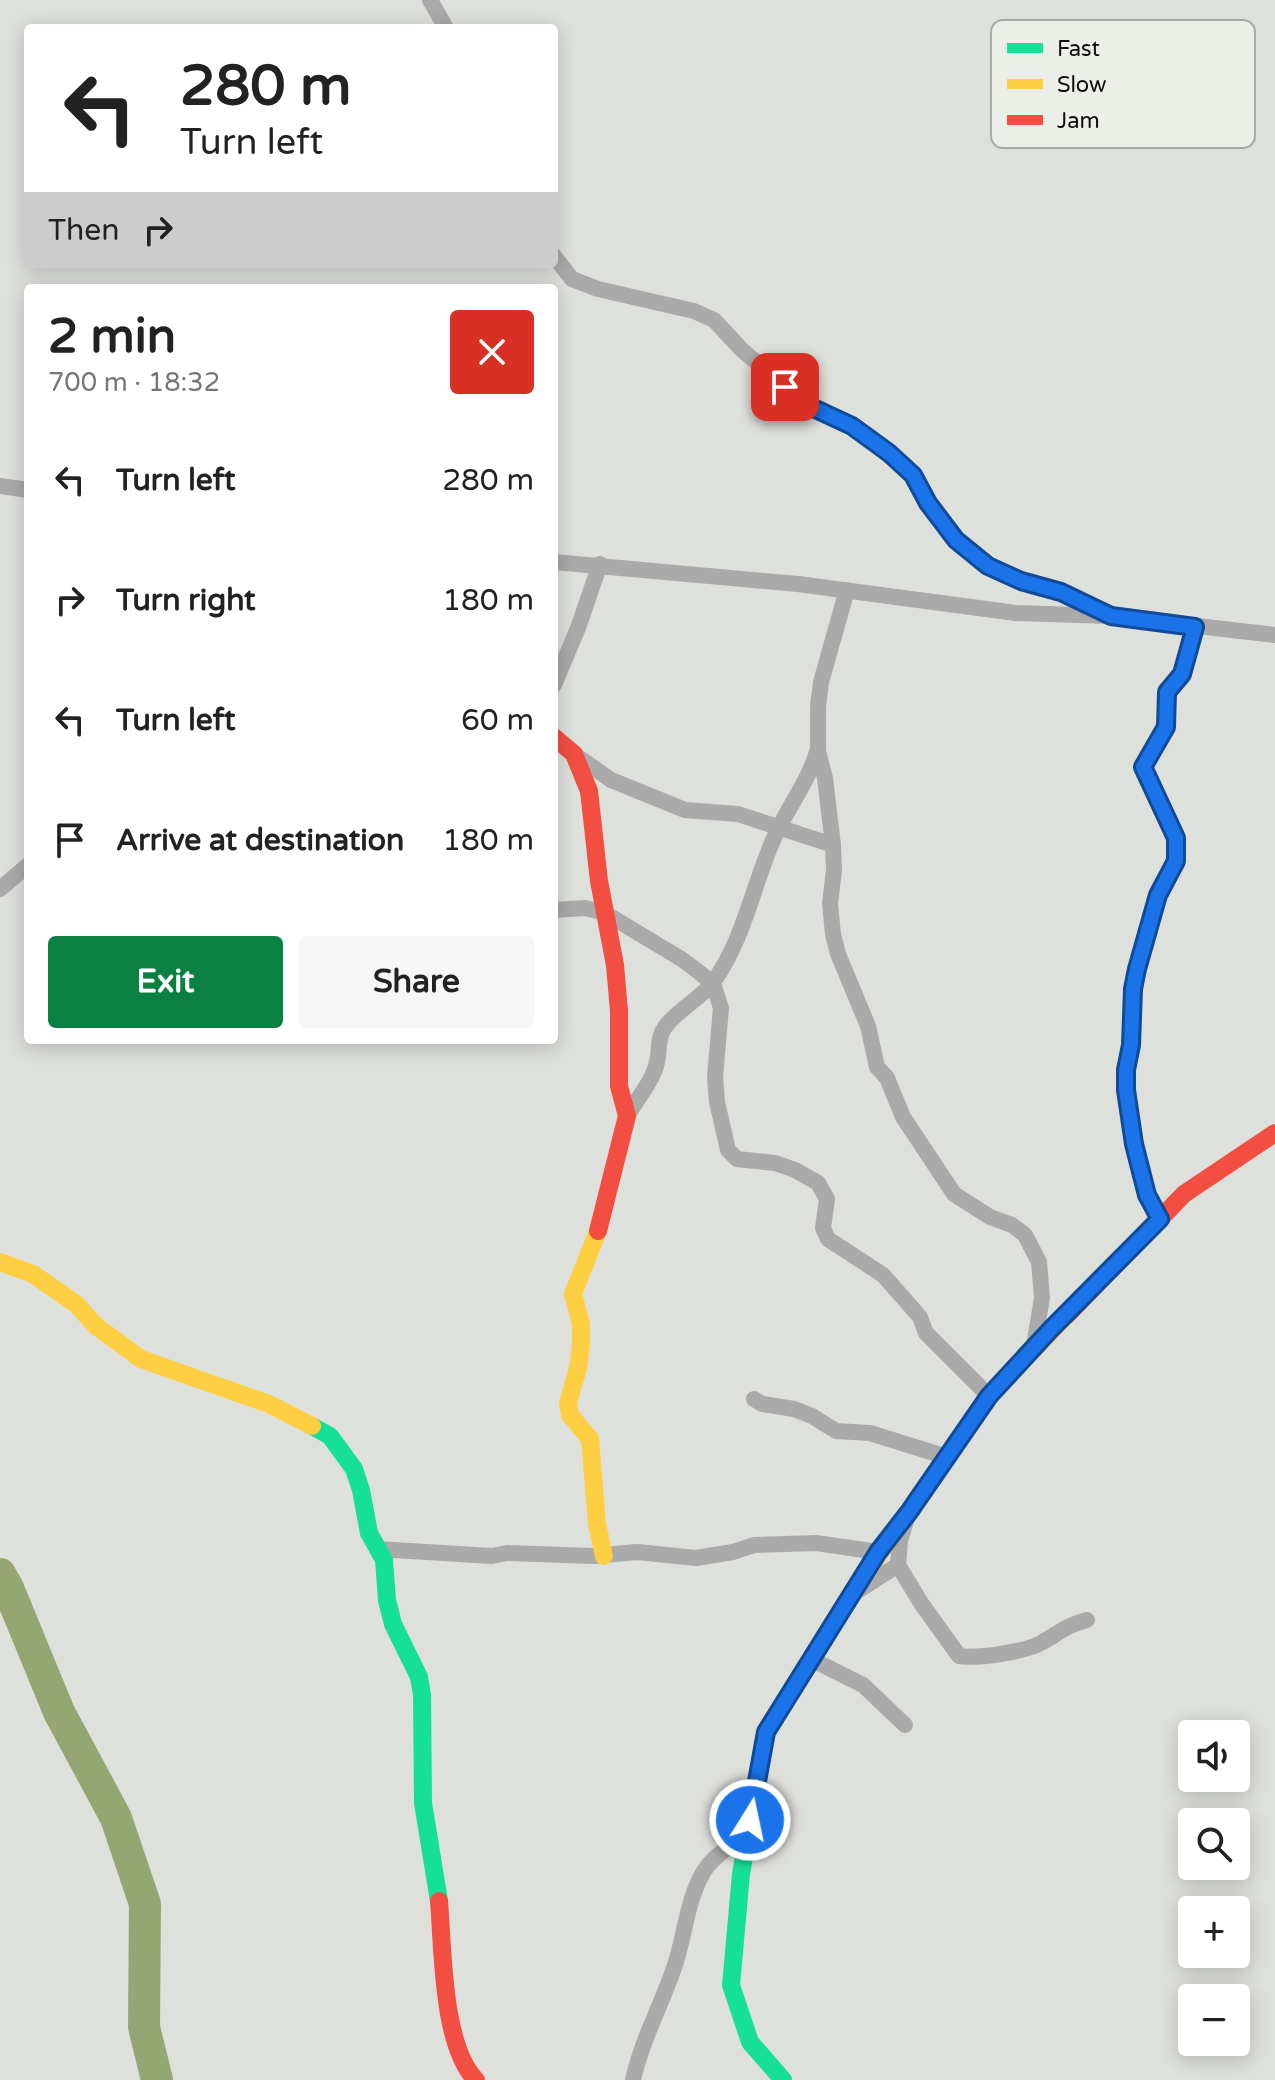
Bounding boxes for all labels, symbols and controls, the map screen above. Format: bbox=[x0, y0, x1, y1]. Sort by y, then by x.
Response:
legend bbox=[991, 20, 1255, 148]
text: Fast bbox=[1057, 36, 1100, 62]
text: 280 m bbox=[180, 53, 351, 120]
icon: left bbox=[48, 56, 152, 160]
text: Slow bbox=[1057, 72, 1107, 98]
text: Jam bbox=[1057, 108, 1100, 134]
text: Turn left bbox=[180, 121, 323, 164]
icon: right bbox=[136, 208, 180, 252]
text: Then bbox=[48, 212, 120, 249]
text: 2 min bbox=[48, 308, 176, 366]
button: close bbox=[450, 310, 534, 394]
pin bbox=[751, 353, 819, 421]
icon: arrive bbox=[763, 365, 807, 409]
text: 700 m · 18:32 bbox=[48, 367, 220, 398]
icon: left bbox=[48, 458, 92, 502]
text: Turn left bbox=[116, 462, 235, 499]
text: 280 m bbox=[442, 462, 534, 499]
icon: right bbox=[48, 578, 92, 622]
text: Turn right bbox=[116, 582, 256, 619]
text: 180 m bbox=[442, 582, 534, 619]
icon: left bbox=[48, 698, 92, 742]
text: Turn left bbox=[116, 702, 235, 739]
text: 60 m bbox=[461, 702, 534, 739]
icon: arrive bbox=[48, 818, 92, 862]
text: Arrive at destination bbox=[116, 822, 404, 859]
text: 180 m bbox=[442, 822, 534, 859]
button: Exit bbox=[48, 936, 283, 1028]
button: Share bbox=[299, 936, 534, 1028]
map controls bbox=[1178, 1720, 1250, 2056]
button: sound bbox=[1178, 1720, 1250, 1792]
position arrow bbox=[708, 1778, 792, 1862]
button: search bbox=[1178, 1808, 1250, 1880]
button: + bbox=[1178, 1896, 1250, 1968]
button: − bbox=[1178, 1984, 1250, 2056]

